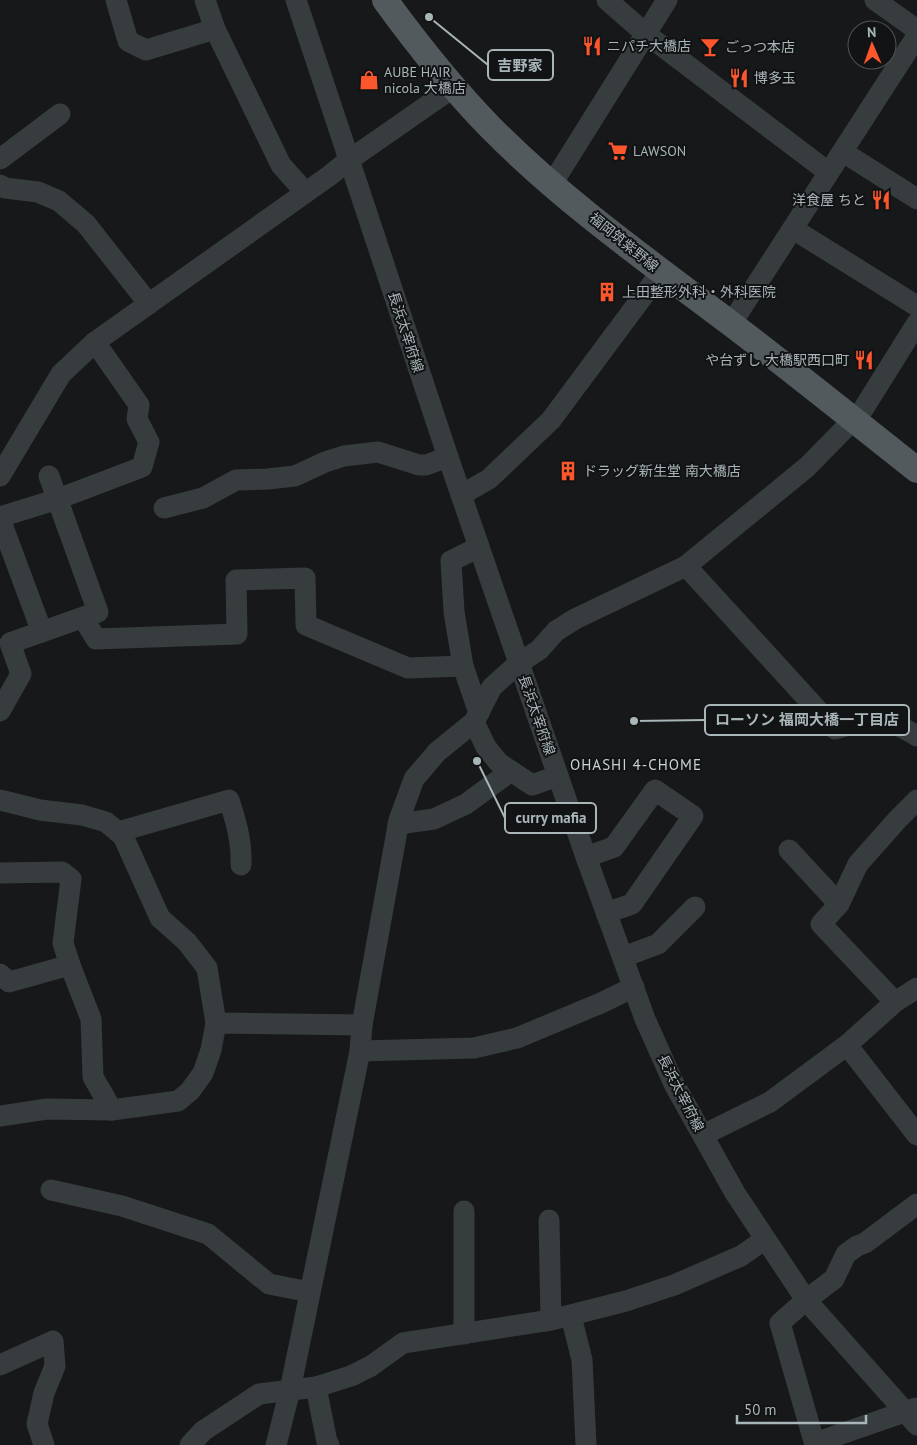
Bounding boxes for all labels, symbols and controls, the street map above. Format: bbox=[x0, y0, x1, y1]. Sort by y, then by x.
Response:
north arrow bbox=[847, 20, 897, 70]
text: N bbox=[867, 23, 876, 41]
restaurant icon: ニパチ大橋店 bbox=[581, 35, 603, 57]
bar icon: ごっつ本店 bbox=[699, 36, 721, 58]
place label: ニパチ大橋店 bbox=[607, 37, 691, 55]
place label: ごっつ本店 bbox=[725, 38, 795, 56]
callout: 吉野家 bbox=[488, 50, 553, 80]
text: 吉野家 bbox=[497, 56, 543, 75]
place label: AUBE HAIR nicola 大橋店 bbox=[384, 63, 466, 97]
restaurant icon: 博多玉 bbox=[728, 67, 750, 89]
shop icon: AUBE HAIR nicola 大橋店 bbox=[358, 69, 380, 91]
place label: 博多玉 bbox=[754, 69, 796, 87]
supermarket icon: LAWSON bbox=[607, 140, 629, 162]
place label: LAWSON bbox=[633, 142, 686, 160]
restaurant icon: 洋食屋 ちと bbox=[870, 189, 892, 211]
place label: 洋食屋 ちと bbox=[792, 191, 866, 209]
street label: 福岡筑紫野線 bbox=[586, 209, 662, 275]
building icon: 上田整形外科・外科医院 bbox=[596, 281, 618, 303]
place label: 上田整形外科・外科医院 bbox=[622, 283, 776, 301]
street label: 長浜太宰府線 bbox=[384, 289, 428, 375]
restaurant icon: や台ずし 大橋駅西口町 bbox=[853, 349, 875, 371]
place label: や台ずし 大橋駅西口町 bbox=[705, 351, 849, 369]
building icon: ドラッグ新生堂 南大橋店 bbox=[557, 460, 579, 482]
place label: ドラッグ新生堂 南大橋店 bbox=[583, 462, 741, 480]
street label: 長浜太宰府線 bbox=[515, 672, 559, 758]
callout: ローソン 福岡大橋一丁目店 bbox=[705, 705, 909, 735]
text: ローソン 福岡大橋一丁目店 bbox=[715, 710, 899, 729]
district label: OHASHI 4-CHOME bbox=[570, 755, 702, 774]
callout: curry mafia bbox=[505, 803, 596, 833]
text: curry mafia bbox=[516, 808, 586, 827]
street label: 長浜太宰府線 bbox=[654, 1051, 708, 1135]
scale bar bbox=[737, 1392, 866, 1424]
text: 50 m bbox=[744, 1400, 777, 1419]

